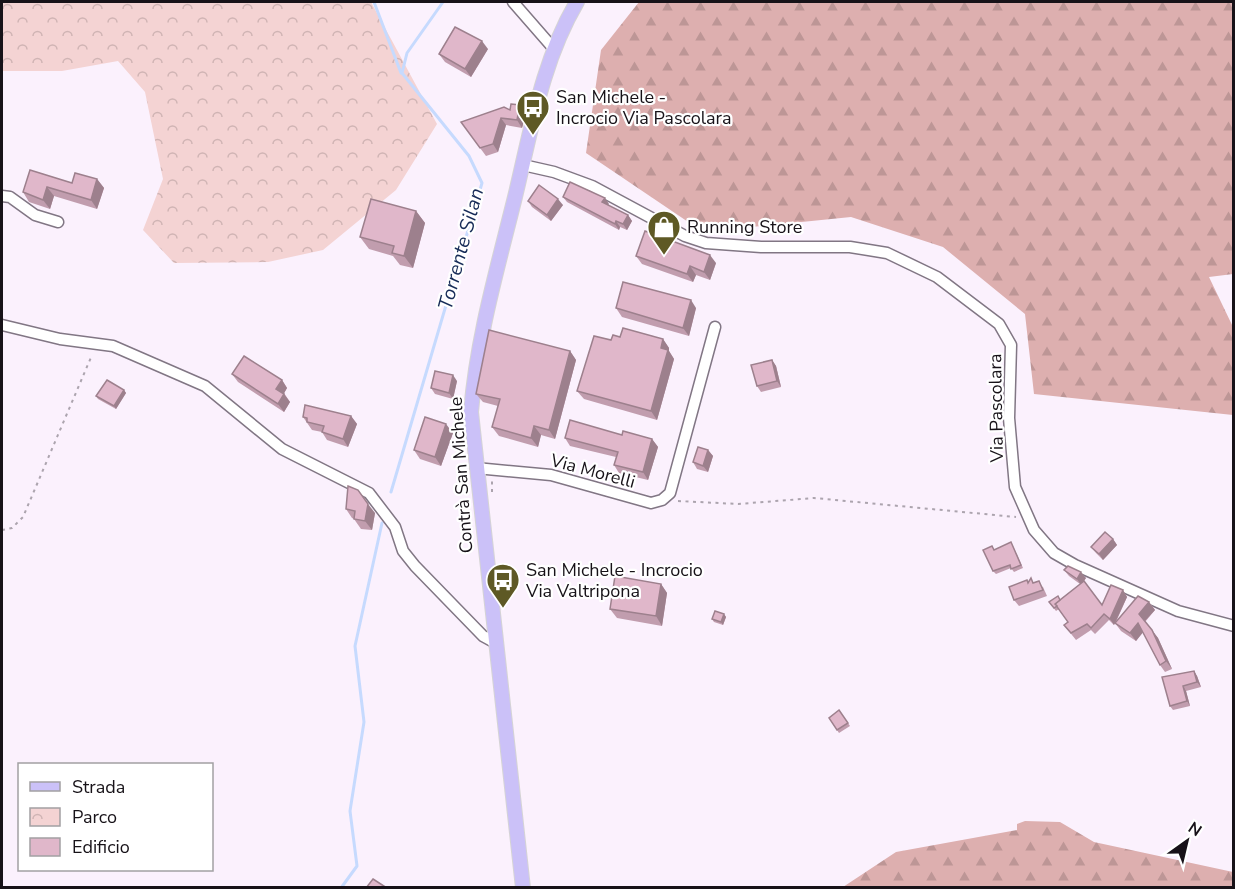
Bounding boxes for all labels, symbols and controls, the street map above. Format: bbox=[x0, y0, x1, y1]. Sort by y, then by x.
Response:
place label: San Michele - Incrocio Via Pascolara bbox=[556, 85, 731, 130]
bus stop icon: San Michele - Incrocio Via Pascolara bbox=[515, 89, 551, 136]
water label: Torrente Silan bbox=[432, 185, 490, 313]
shop icon: Running Store bbox=[646, 209, 682, 256]
place label: Running Store bbox=[687, 215, 802, 239]
street label: Via Pascolara bbox=[983, 353, 1009, 464]
street label: Contrà San Michele bbox=[444, 396, 478, 554]
street label: Via Morelli bbox=[547, 448, 638, 494]
place label: San Michele - Incrocio Via Valtripona bbox=[525, 558, 703, 603]
bus stop icon: San Michele - Incrocio Via Valtripona bbox=[485, 562, 521, 609]
legend bbox=[18, 763, 213, 871]
text: Strada bbox=[72, 775, 125, 799]
text: Parco bbox=[72, 805, 117, 829]
north arrow bbox=[1157, 811, 1217, 871]
text: N bbox=[1184, 817, 1206, 842]
text: Edificio bbox=[72, 835, 130, 859]

